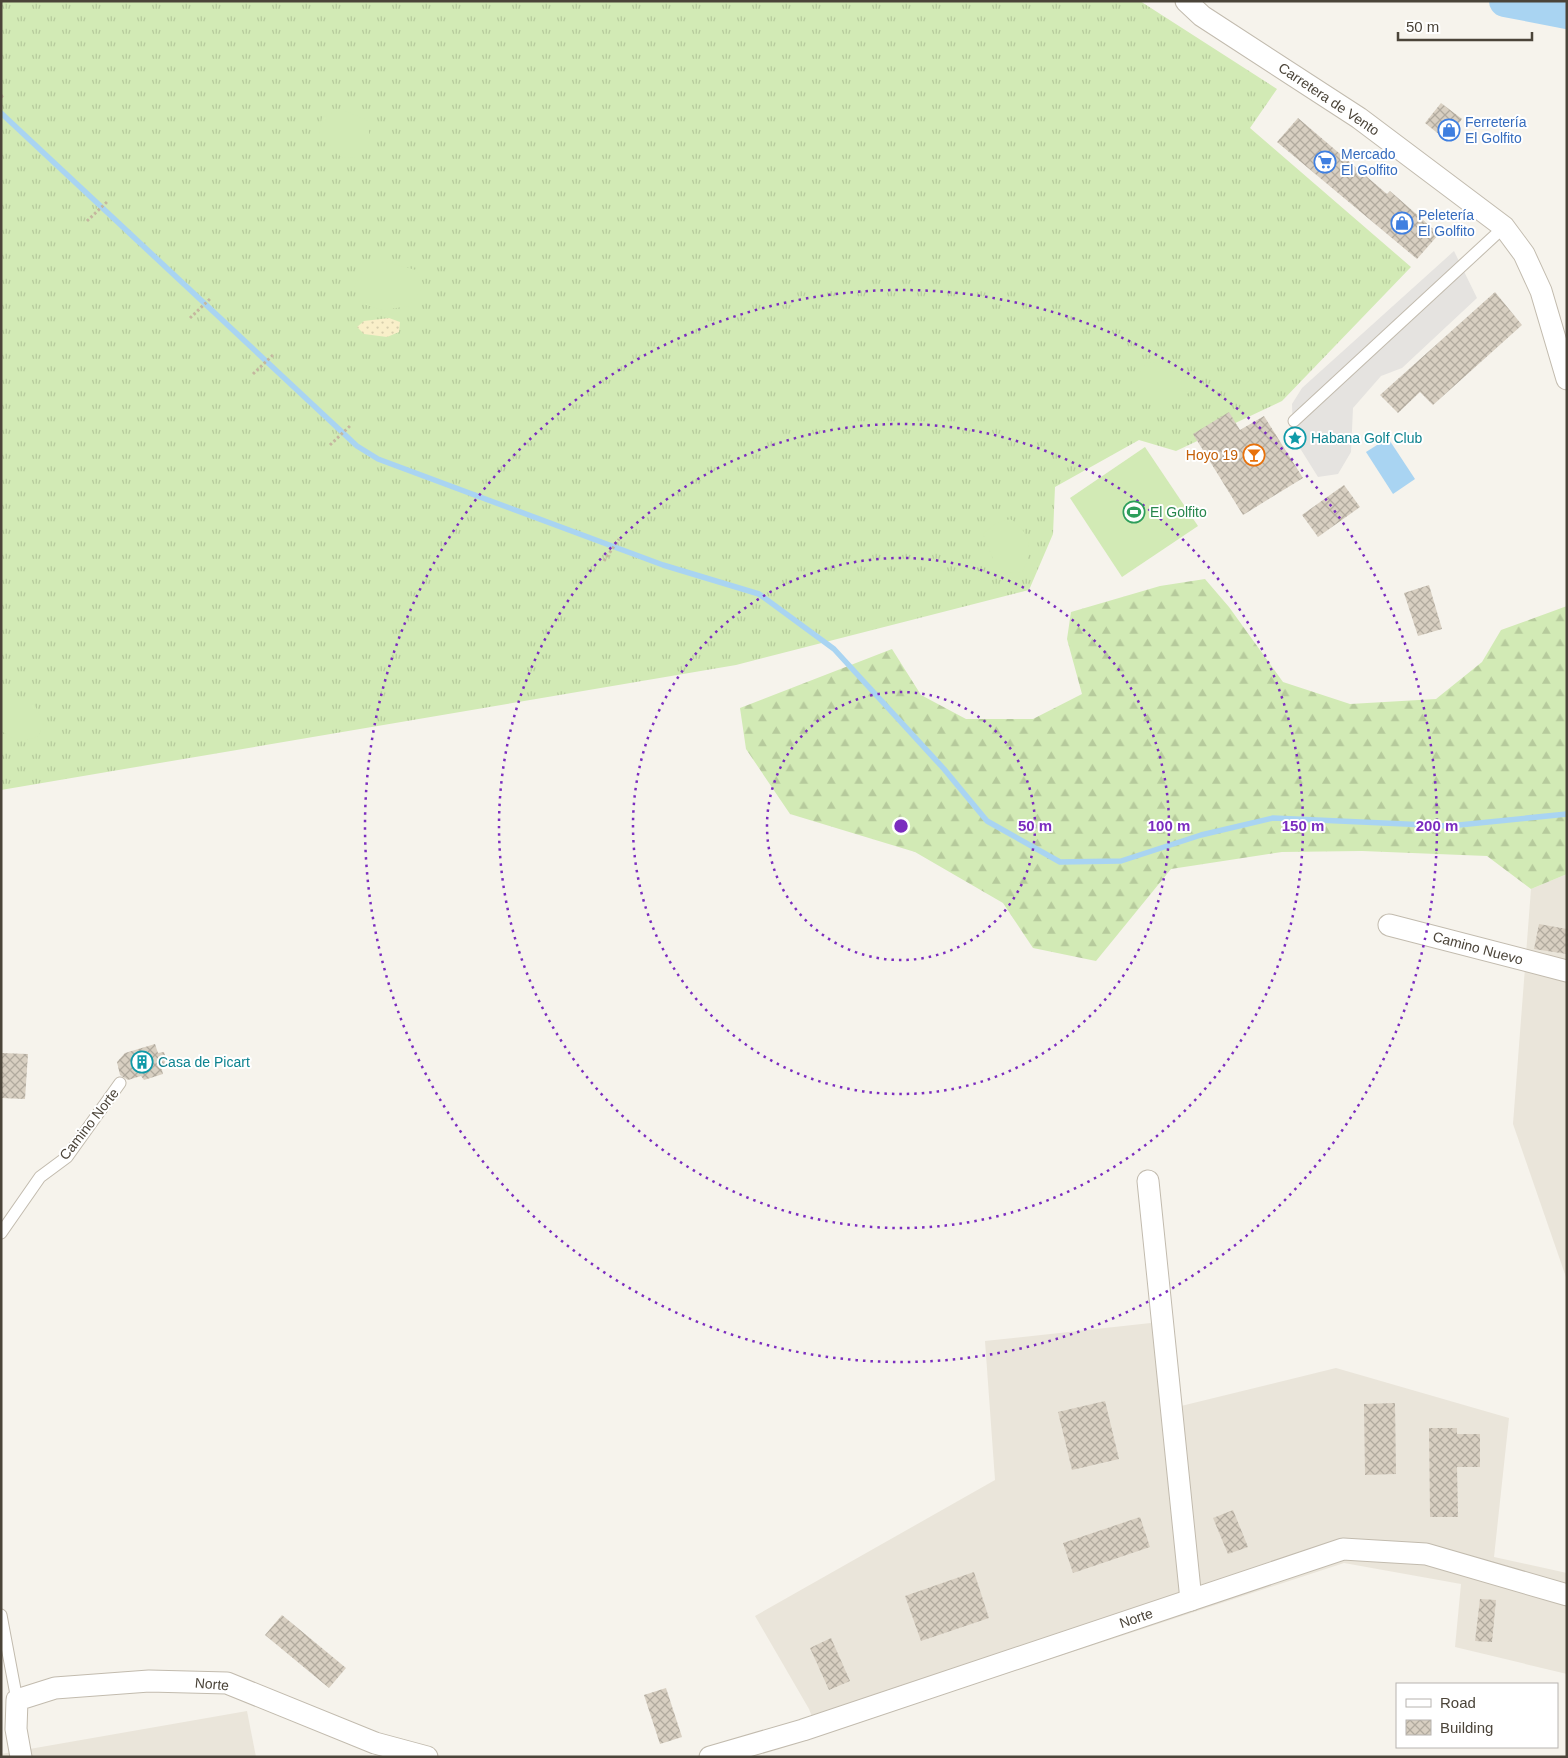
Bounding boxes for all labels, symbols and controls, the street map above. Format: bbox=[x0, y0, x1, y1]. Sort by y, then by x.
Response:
scale bar bbox=[1398, 10, 1532, 42]
text: 50 m bbox=[1406, 18, 1439, 35]
street label: Carretera de Vento bbox=[1275, 59, 1383, 139]
place label: Ferretería El Golfito bbox=[1465, 114, 1527, 146]
shop icon: Ferretería El Golfito bbox=[1437, 118, 1461, 142]
place label: Mercado El Golfito bbox=[1341, 146, 1398, 178]
supermarket icon: Mercado El Golfito bbox=[1313, 150, 1337, 174]
place label: Peletería El Golfito bbox=[1418, 207, 1475, 239]
shop icon: Peletería El Golfito bbox=[1390, 211, 1414, 235]
place icon: Habana Golf Club bbox=[1283, 426, 1307, 450]
place label: Habana Golf Club bbox=[1311, 430, 1423, 446]
bar icon: Hoyo 19 bbox=[1242, 443, 1266, 467]
place label: Hoyo 19 bbox=[1186, 447, 1238, 463]
sports icon: El Golfito bbox=[1122, 500, 1146, 524]
place label: El Golfito bbox=[1150, 504, 1207, 520]
centre of rings bbox=[892, 817, 910, 835]
text: 50 m bbox=[1018, 817, 1052, 834]
text: 100 m bbox=[1148, 817, 1190, 834]
text: 150 m bbox=[1282, 817, 1324, 834]
text: 200 m bbox=[1416, 817, 1458, 834]
street label: Camino Nuevo bbox=[1431, 928, 1525, 968]
building icon: Casa de Picart bbox=[130, 1050, 154, 1074]
place label: Casa de Picart bbox=[158, 1054, 250, 1070]
street label: Camino Norte bbox=[56, 1085, 122, 1163]
street label: Norte bbox=[1117, 1605, 1155, 1631]
street label: Norte bbox=[194, 1675, 230, 1693]
legend bbox=[1396, 1683, 1558, 1748]
text: Road bbox=[1440, 1694, 1476, 1711]
text: Building bbox=[1440, 1719, 1493, 1736]

